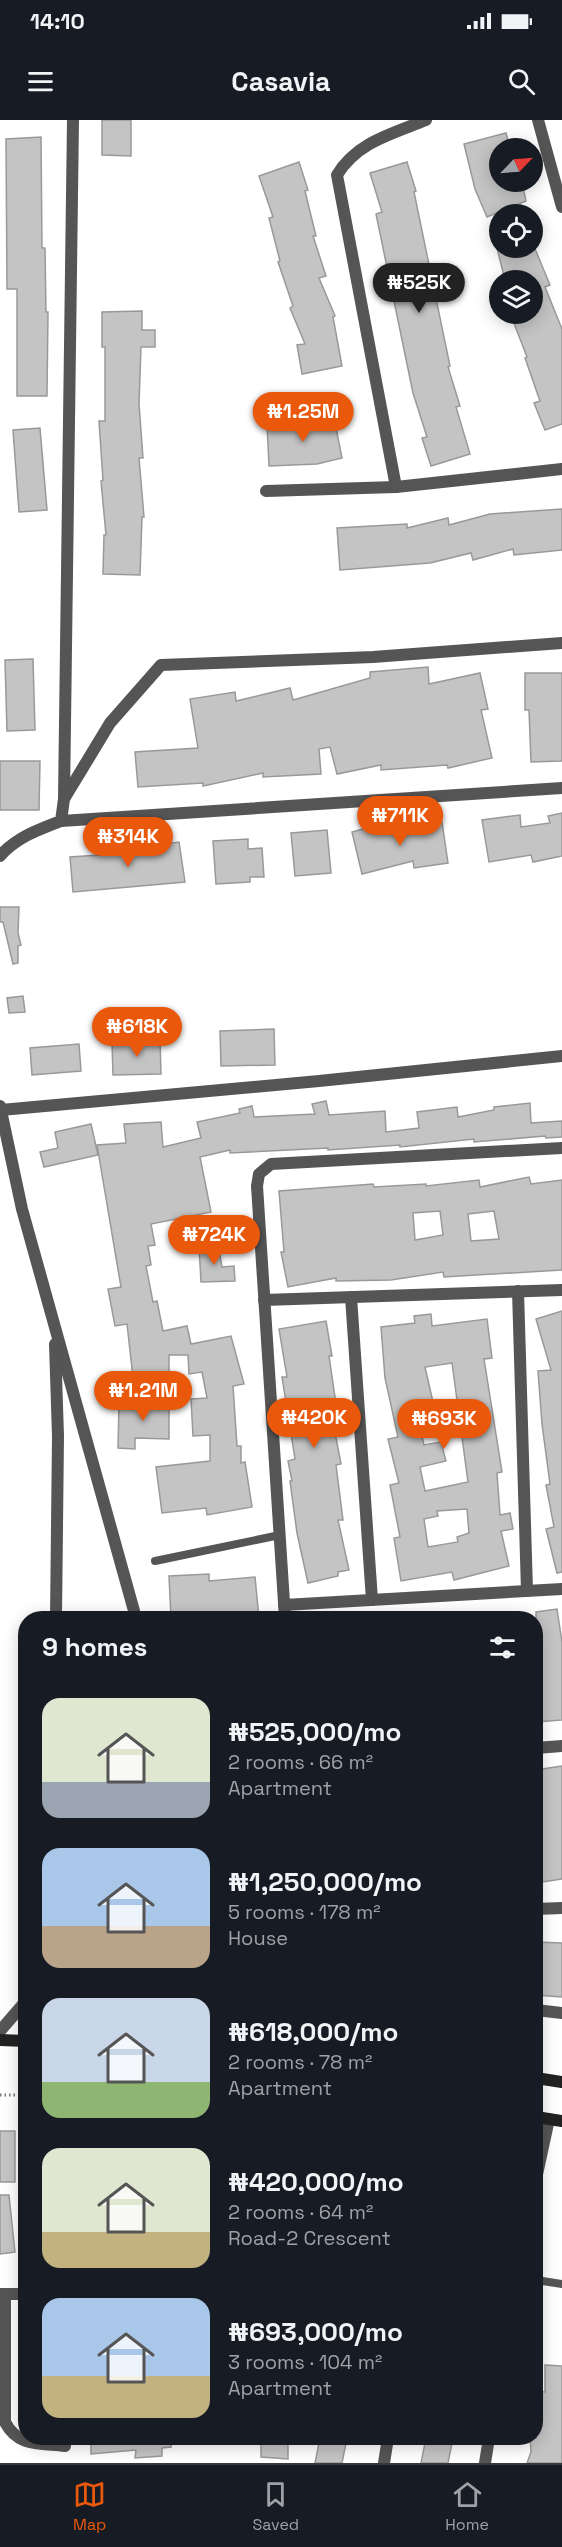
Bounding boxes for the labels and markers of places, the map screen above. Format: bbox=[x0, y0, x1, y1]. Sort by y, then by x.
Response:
pin: ₦525K bbox=[377, 263, 461, 314]
pin: ₦1.25M bbox=[254, 392, 352, 443]
pin: ₦711K bbox=[358, 796, 442, 847]
pin: ₦314K bbox=[86, 817, 170, 868]
pin: ₦618K bbox=[95, 1007, 179, 1058]
pin: ₦724K bbox=[172, 1215, 256, 1266]
pin: ₦1.21M bbox=[94, 1371, 192, 1422]
pin: ₦420K bbox=[272, 1398, 356, 1449]
pin: ₦693K bbox=[402, 1399, 486, 1450]

